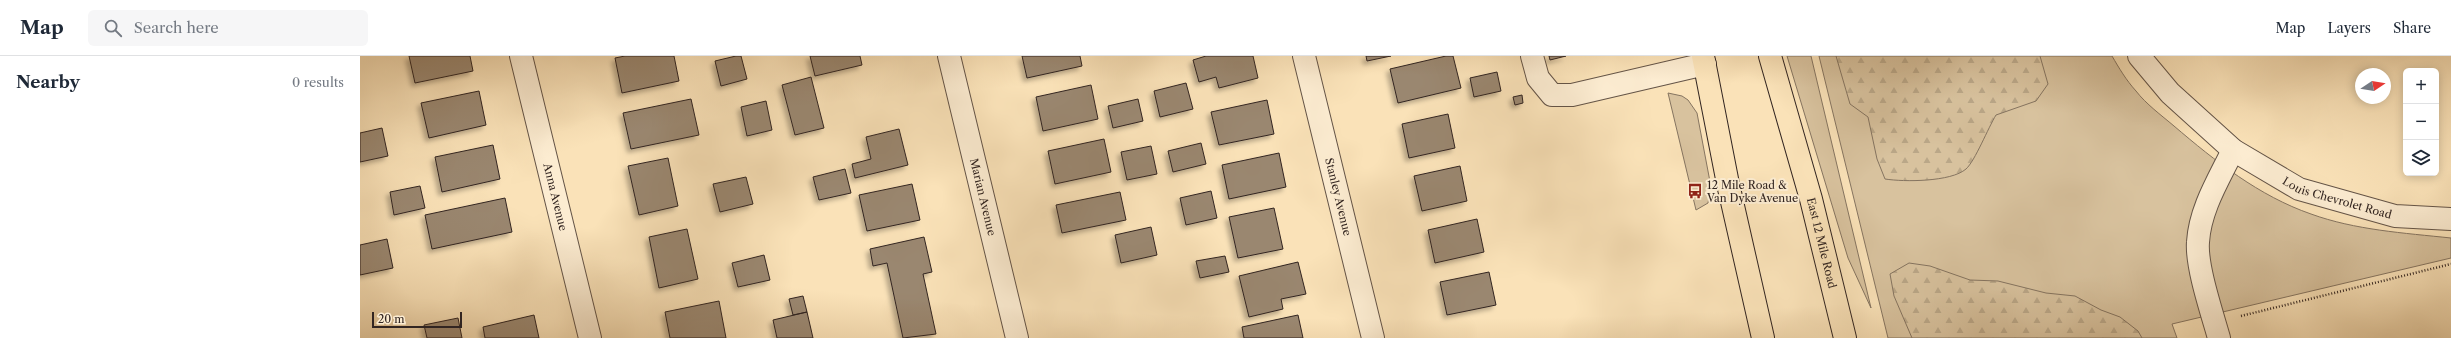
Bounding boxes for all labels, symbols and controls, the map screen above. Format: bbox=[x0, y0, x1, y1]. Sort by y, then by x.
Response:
search box bbox=[88, 10, 368, 46]
text: Map bbox=[20, 16, 64, 39]
icon: search bbox=[102, 17, 124, 39]
text: Search here bbox=[134, 18, 219, 37]
text: Map bbox=[2275, 19, 2305, 37]
text: Layers bbox=[2327, 19, 2371, 37]
text: Share bbox=[2393, 19, 2431, 37]
north arrow bbox=[2355, 68, 2391, 104]
map controls bbox=[2403, 68, 2439, 176]
button: + bbox=[2403, 68, 2439, 104]
text: Nearby bbox=[16, 72, 80, 92]
text: 0 results bbox=[292, 74, 344, 90]
button: − bbox=[2403, 104, 2439, 140]
button: layers bbox=[2403, 140, 2439, 176]
street label: Stanley Avenue bbox=[1322, 156, 1355, 237]
street label: Marian Avenue bbox=[967, 157, 999, 237]
street label: Anna Avenue bbox=[540, 161, 570, 232]
street label: Louis Chevrolet Road bbox=[2280, 174, 2394, 222]
place label: 12 Mile Road & Van Dyke Avenue bbox=[1706, 178, 1798, 205]
bus stop icon: 12 Mile Road & Van Dyke Avenue bbox=[1686, 182, 1704, 200]
street label: East 12 Mile Road bbox=[1804, 196, 1840, 290]
scale bar bbox=[372, 310, 462, 329]
text: 20 m bbox=[378, 312, 404, 326]

